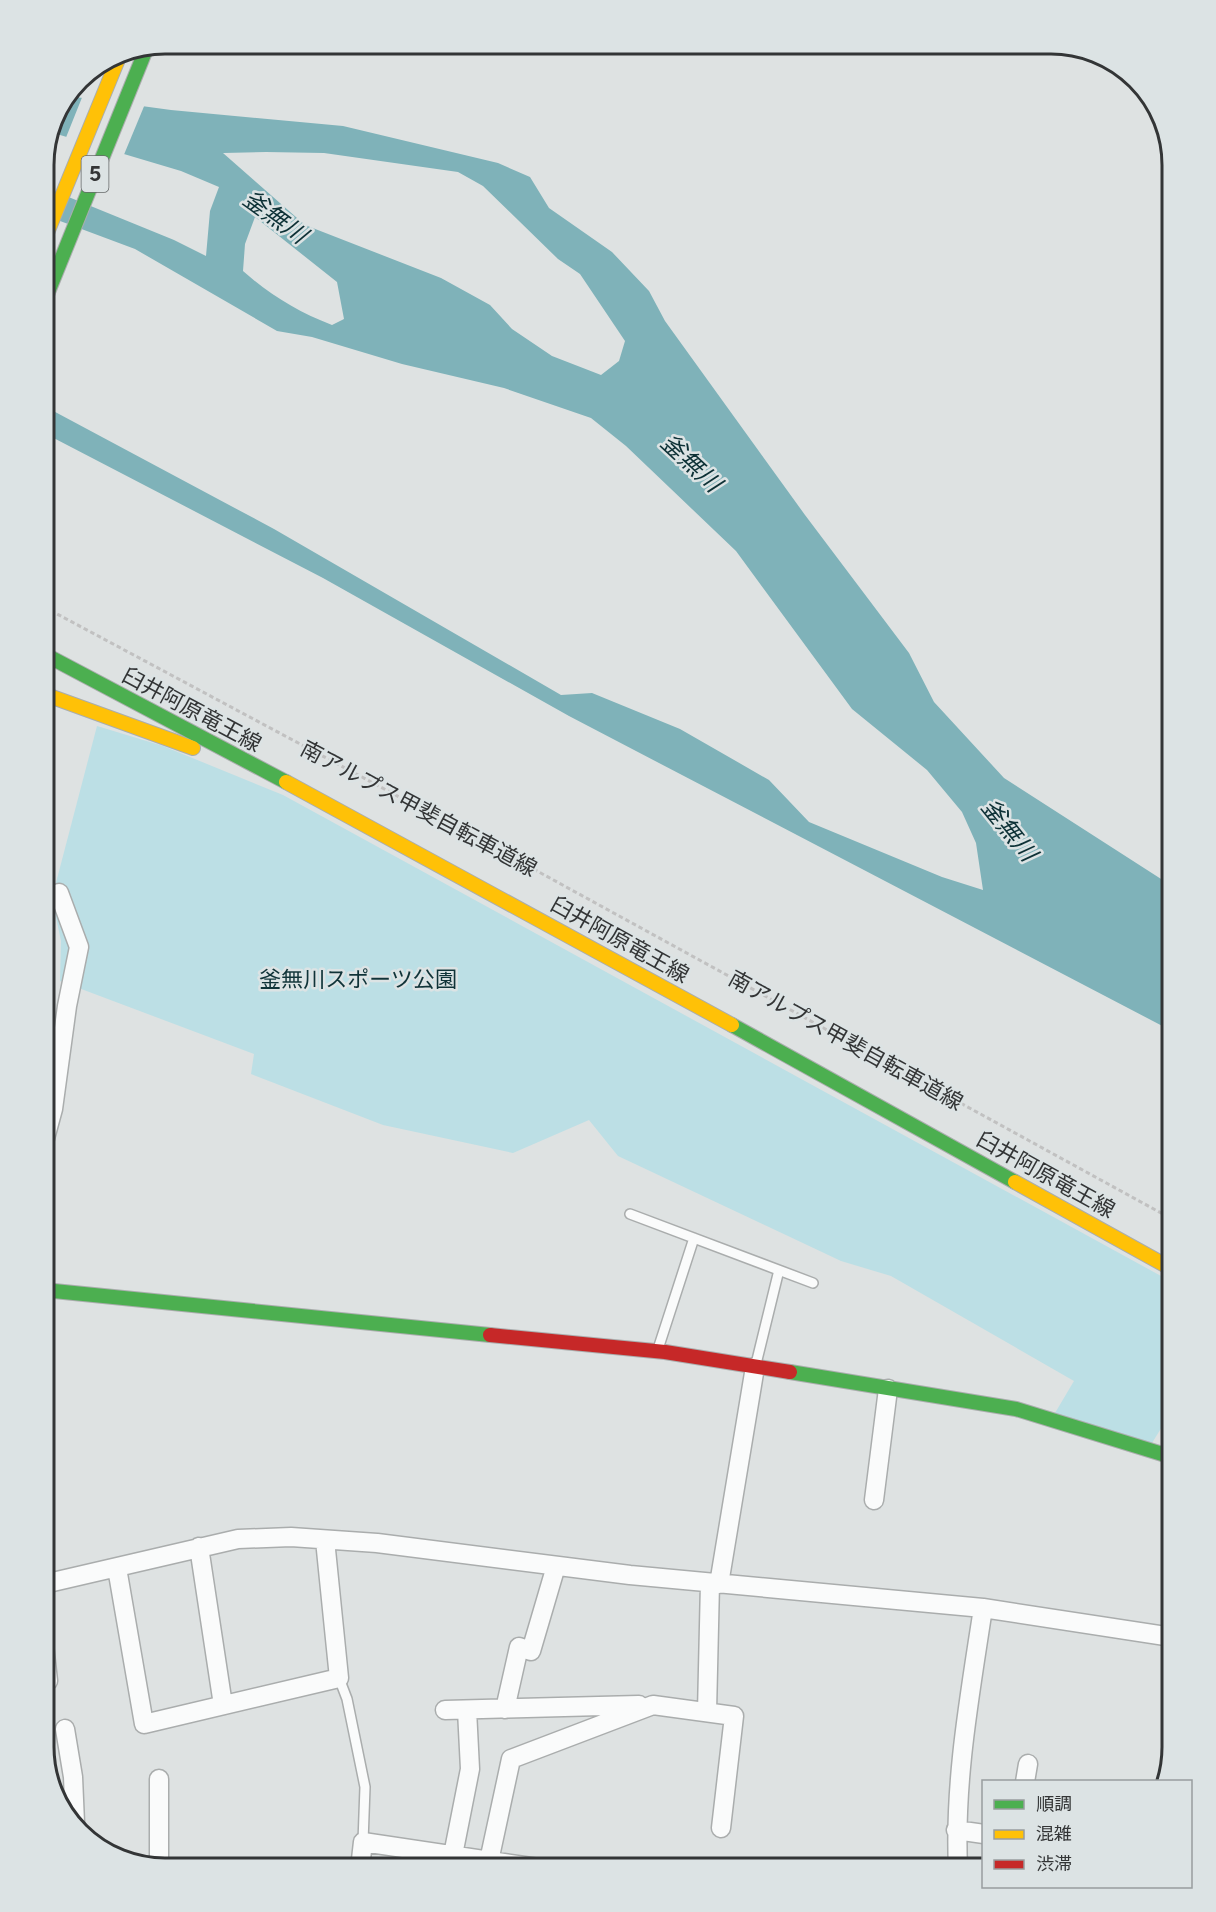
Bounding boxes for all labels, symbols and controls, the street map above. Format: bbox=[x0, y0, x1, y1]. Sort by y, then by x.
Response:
road number: 5 bbox=[82, 156, 109, 192]
water label: 釜無川 bbox=[238, 184, 315, 251]
water label: 釜無川 bbox=[655, 427, 730, 500]
street label: 臼井阿原竜王線 bbox=[117, 661, 266, 758]
street label: 南アルプス甲斐自転車道線 bbox=[296, 735, 542, 882]
water label: 釜無川 bbox=[975, 793, 1045, 869]
street label: 臼井阿原竜王線 bbox=[546, 890, 694, 989]
street label: 南アルプス甲斐自転車道線 bbox=[724, 965, 968, 1116]
park label: 釜無川スポーツ公園 bbox=[259, 966, 457, 993]
street label: 臼井阿原竜王線 bbox=[972, 1125, 1120, 1224]
legend bbox=[982, 1780, 1192, 1888]
text: 順調 bbox=[1036, 1793, 1072, 1815]
text: 混雑 bbox=[1036, 1823, 1072, 1845]
text: 渋滞 bbox=[1036, 1853, 1072, 1875]

